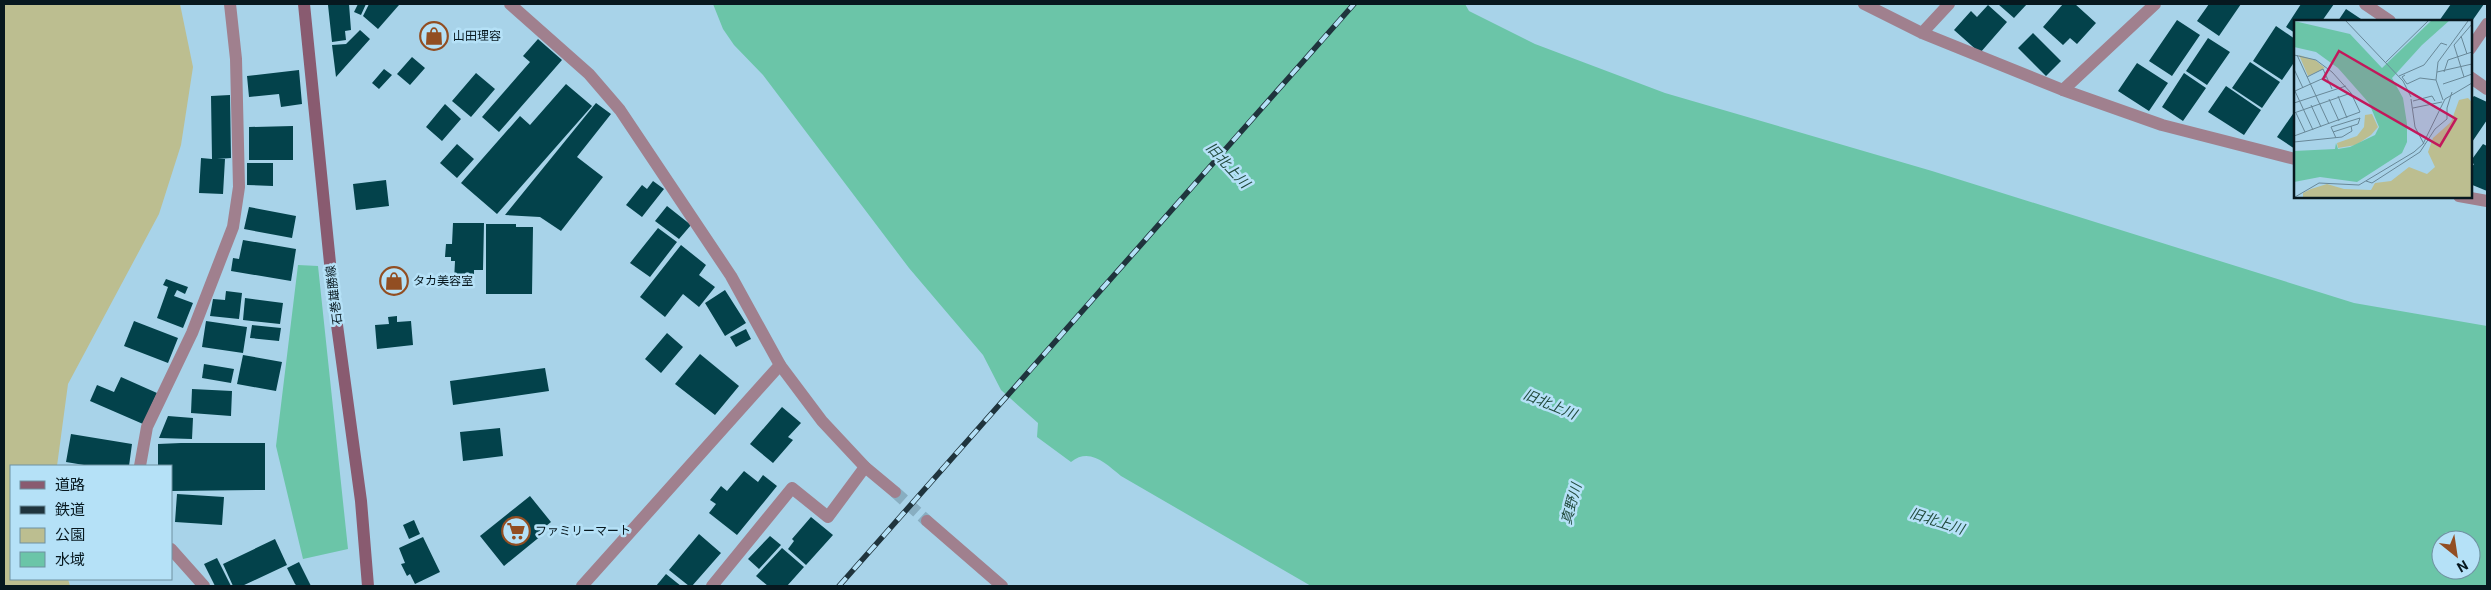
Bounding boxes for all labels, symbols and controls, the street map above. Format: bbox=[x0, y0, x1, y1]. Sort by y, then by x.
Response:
inset map bbox=[2294, 20, 2471, 198]
shop icon: 山田理容 bbox=[419, 21, 449, 51]
place label: 山田理容 bbox=[453, 29, 501, 43]
water label: 旧北上川 bbox=[1203, 139, 1254, 192]
street label: 石巻雄勝線 bbox=[323, 264, 345, 326]
shop icon: タカ美容室 bbox=[379, 266, 409, 296]
place label: タカ美容室 bbox=[413, 274, 473, 288]
water label: 旧北上川 bbox=[1521, 386, 1581, 423]
legend bbox=[10, 465, 172, 580]
text: 道路 bbox=[55, 476, 85, 494]
water label: 真野川 bbox=[1558, 480, 1585, 526]
text: 鉄道 bbox=[55, 501, 85, 519]
water label: 旧北上川 bbox=[1908, 505, 1968, 538]
supermarket icon: ファミリーマート bbox=[501, 516, 531, 546]
place label: ファミリーマート bbox=[535, 524, 631, 538]
text: 公園 bbox=[55, 526, 85, 544]
north arrow bbox=[2431, 530, 2481, 580]
text: 水域 bbox=[55, 551, 85, 569]
text: N bbox=[2454, 557, 2471, 576]

